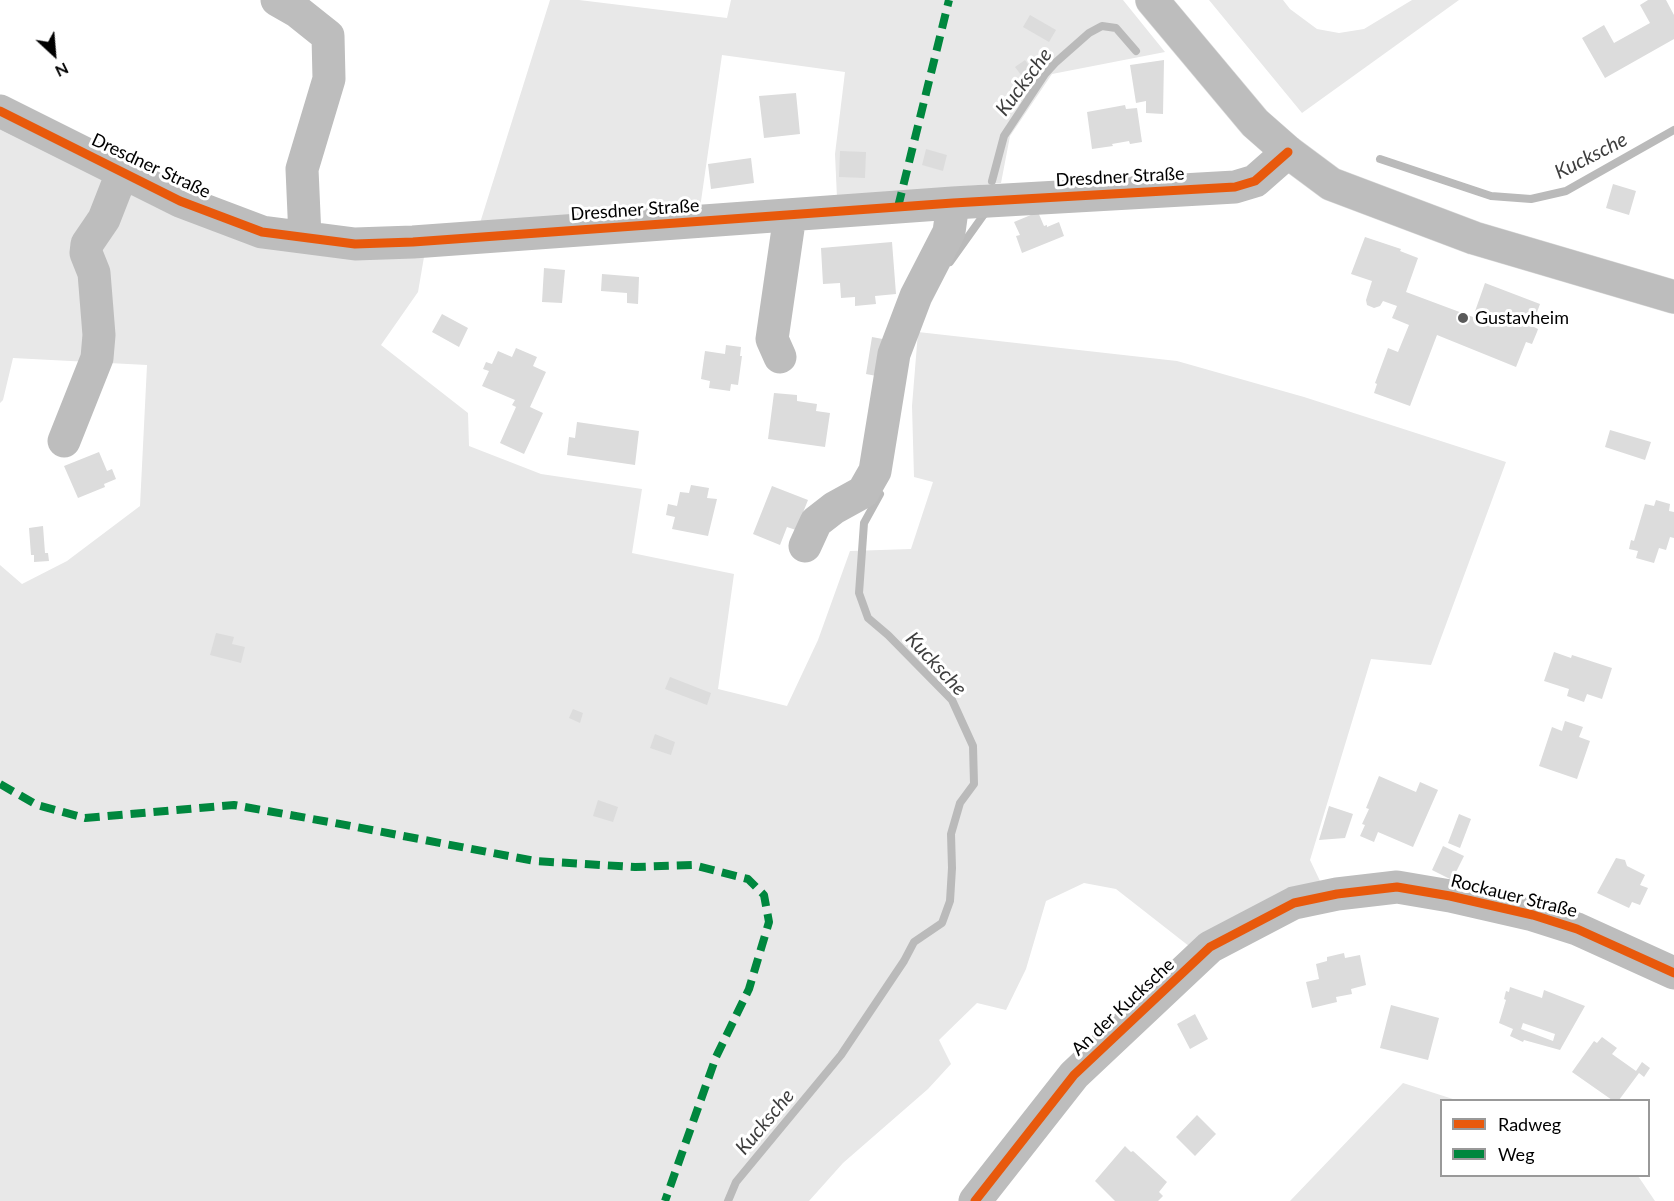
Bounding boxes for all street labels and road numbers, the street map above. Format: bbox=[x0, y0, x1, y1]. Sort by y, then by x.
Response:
street label: Dresdner Straße bbox=[88, 129, 214, 203]
street label: Dresdner Straße bbox=[1055, 163, 1185, 191]
street label: Dresdner Straße bbox=[570, 195, 700, 225]
street label: Rockauer Straße bbox=[1449, 870, 1579, 922]
street label: An der Kucksche bbox=[1067, 954, 1179, 1060]

